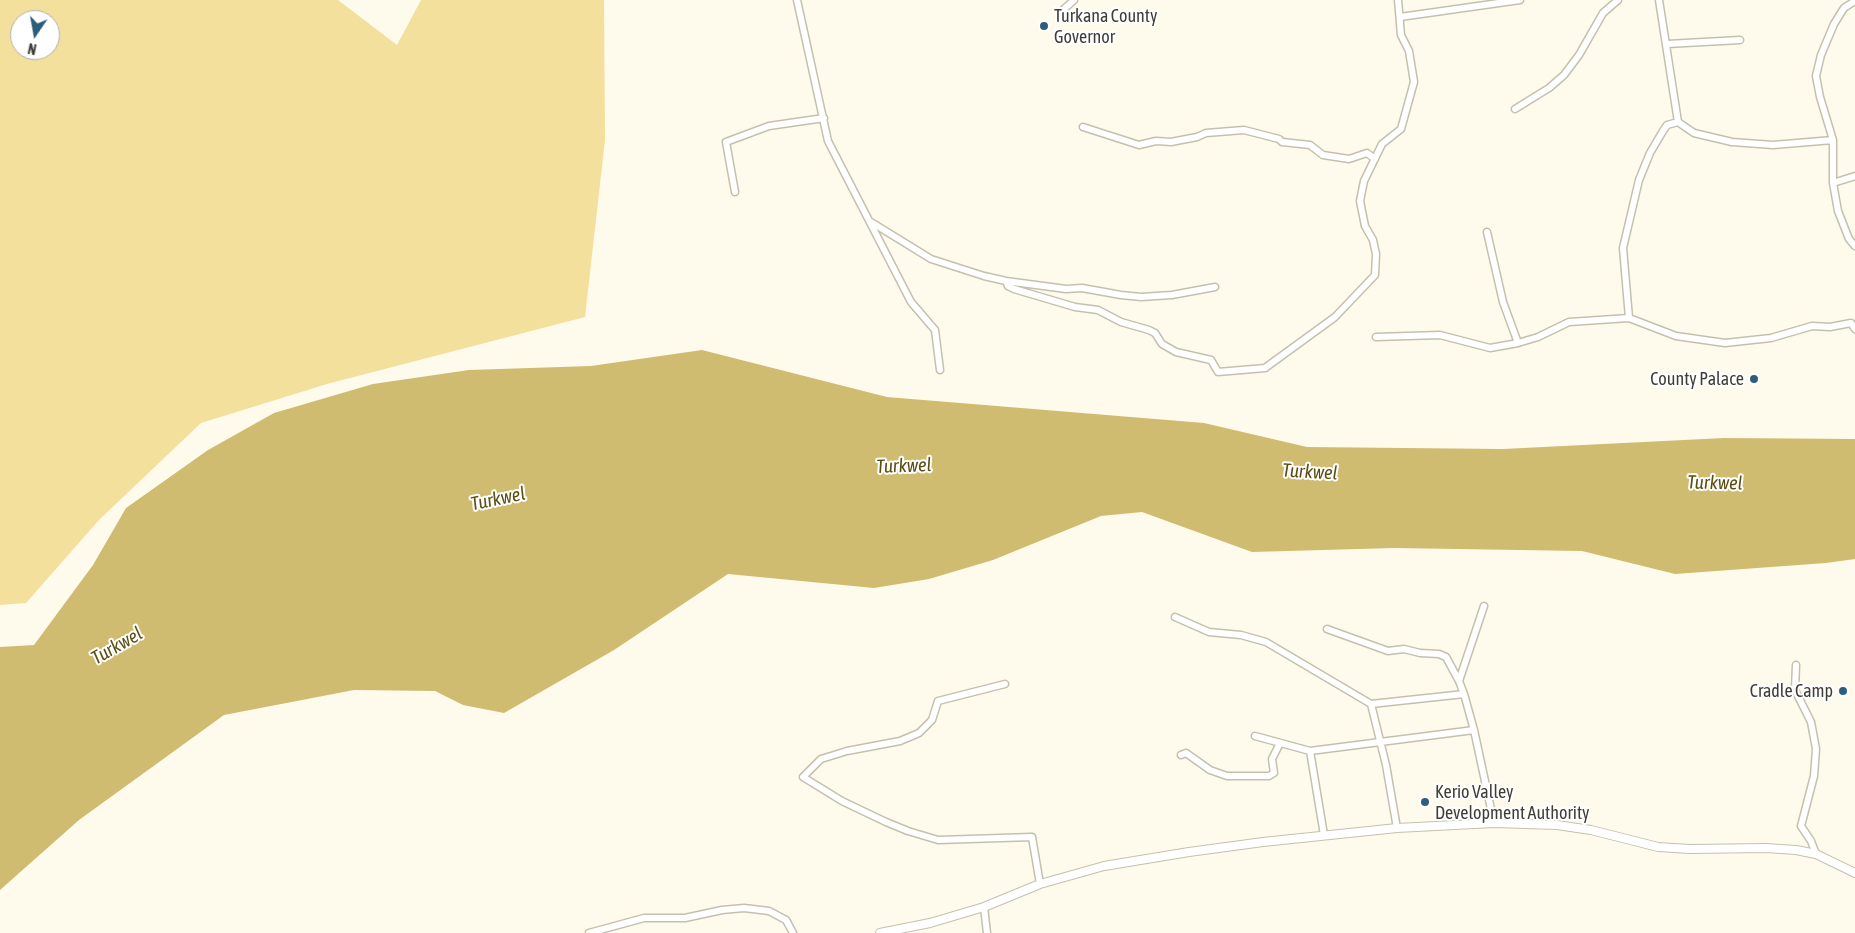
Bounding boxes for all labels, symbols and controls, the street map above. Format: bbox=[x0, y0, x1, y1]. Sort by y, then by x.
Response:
place label: Turkana County Governor bbox=[1054, 5, 1157, 48]
north arrow bbox=[10, 10, 60, 60]
marker: Turkana County Governor bbox=[1038, 20, 1050, 32]
text: N bbox=[26, 40, 38, 57]
place label: County Palace bbox=[1650, 368, 1744, 390]
marker: County Palace bbox=[1748, 373, 1760, 385]
water label: Turkwel bbox=[876, 454, 932, 478]
water label: Turkwel bbox=[1282, 459, 1338, 485]
water label: Turkwel bbox=[1687, 471, 1743, 495]
water label: Turkwel bbox=[469, 482, 527, 516]
water label: Turkwel bbox=[87, 622, 147, 670]
place label: Cradle Camp bbox=[1750, 680, 1833, 702]
marker: Cradle Camp bbox=[1837, 685, 1849, 697]
place label: Kerio Valley Development Authority bbox=[1435, 781, 1590, 824]
marker: Kerio Valley Development Authority bbox=[1419, 796, 1431, 808]

